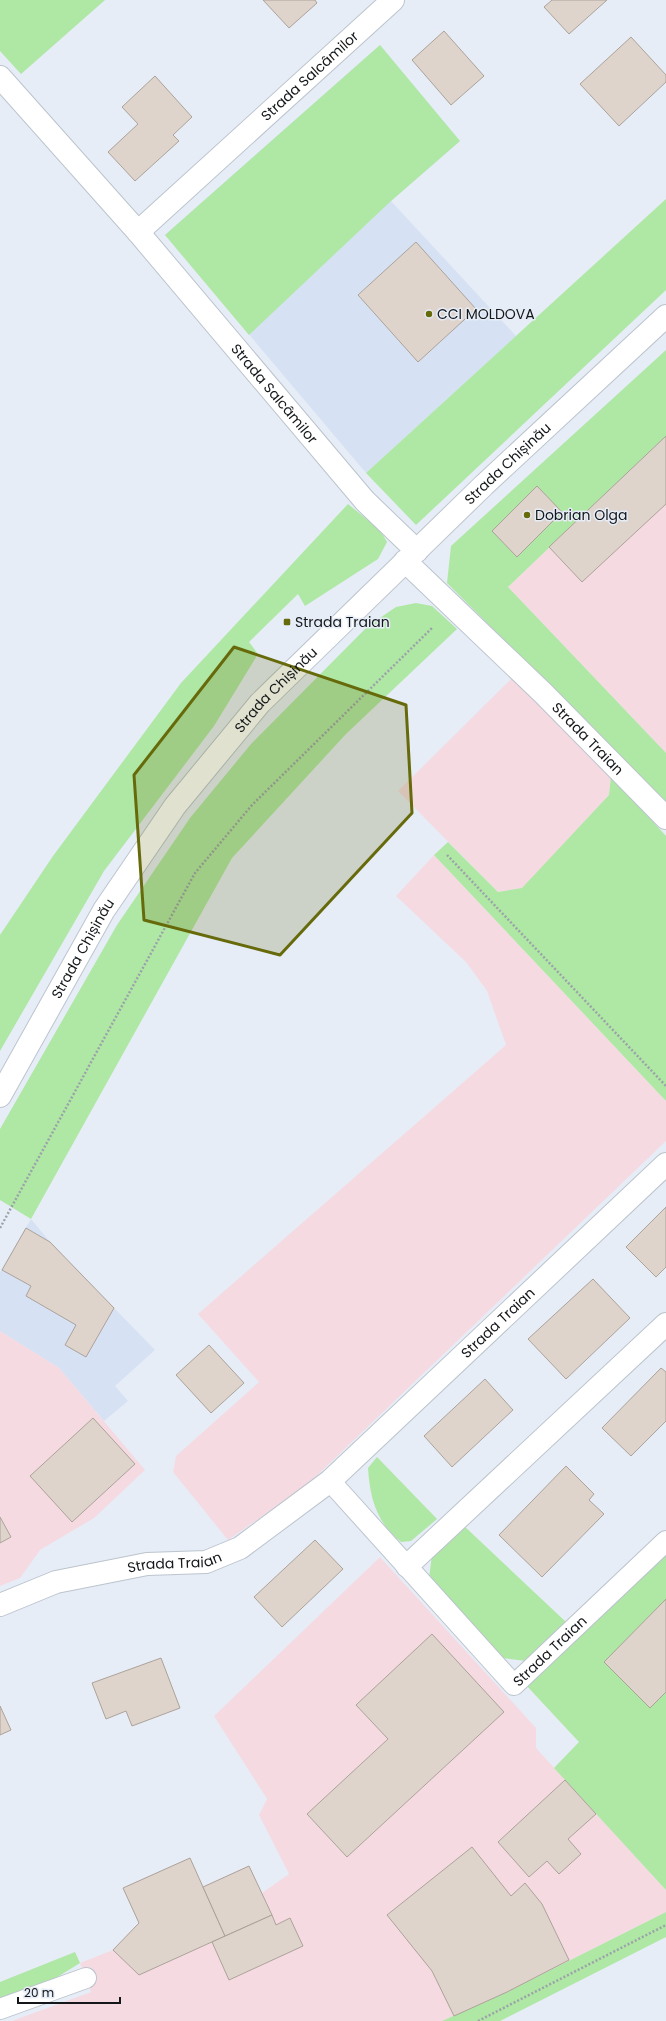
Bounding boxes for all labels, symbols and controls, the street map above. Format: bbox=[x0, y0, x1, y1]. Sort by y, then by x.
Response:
street label: Strada Salcâmilor bbox=[257, 26, 363, 125]
place label: CCI MOLDOVA bbox=[437, 304, 535, 324]
marker: CCI MOLDOVA bbox=[424, 309, 434, 319]
street label: Strada Salcâmilor bbox=[226, 339, 322, 448]
street label: Strada Chișinău bbox=[460, 418, 555, 509]
place label: Dobrian Olga bbox=[535, 505, 628, 525]
marker: Dobrian Olga bbox=[522, 510, 532, 520]
place label: Strada Traian bbox=[295, 612, 390, 632]
marker: Strada Traian bbox=[282, 617, 292, 627]
street label: Strada Chișinău bbox=[230, 642, 322, 737]
street label: Strada Traian bbox=[548, 698, 628, 779]
street label: Strada Chișinău bbox=[46, 894, 119, 1002]
street label: Strada Traian bbox=[456, 1283, 539, 1363]
street label: Strada Traian bbox=[126, 1547, 225, 1578]
street label: Strada Traian bbox=[508, 1611, 591, 1691]
scale bar bbox=[18, 1979, 120, 2005]
text: 20 m bbox=[24, 1984, 54, 2001]

